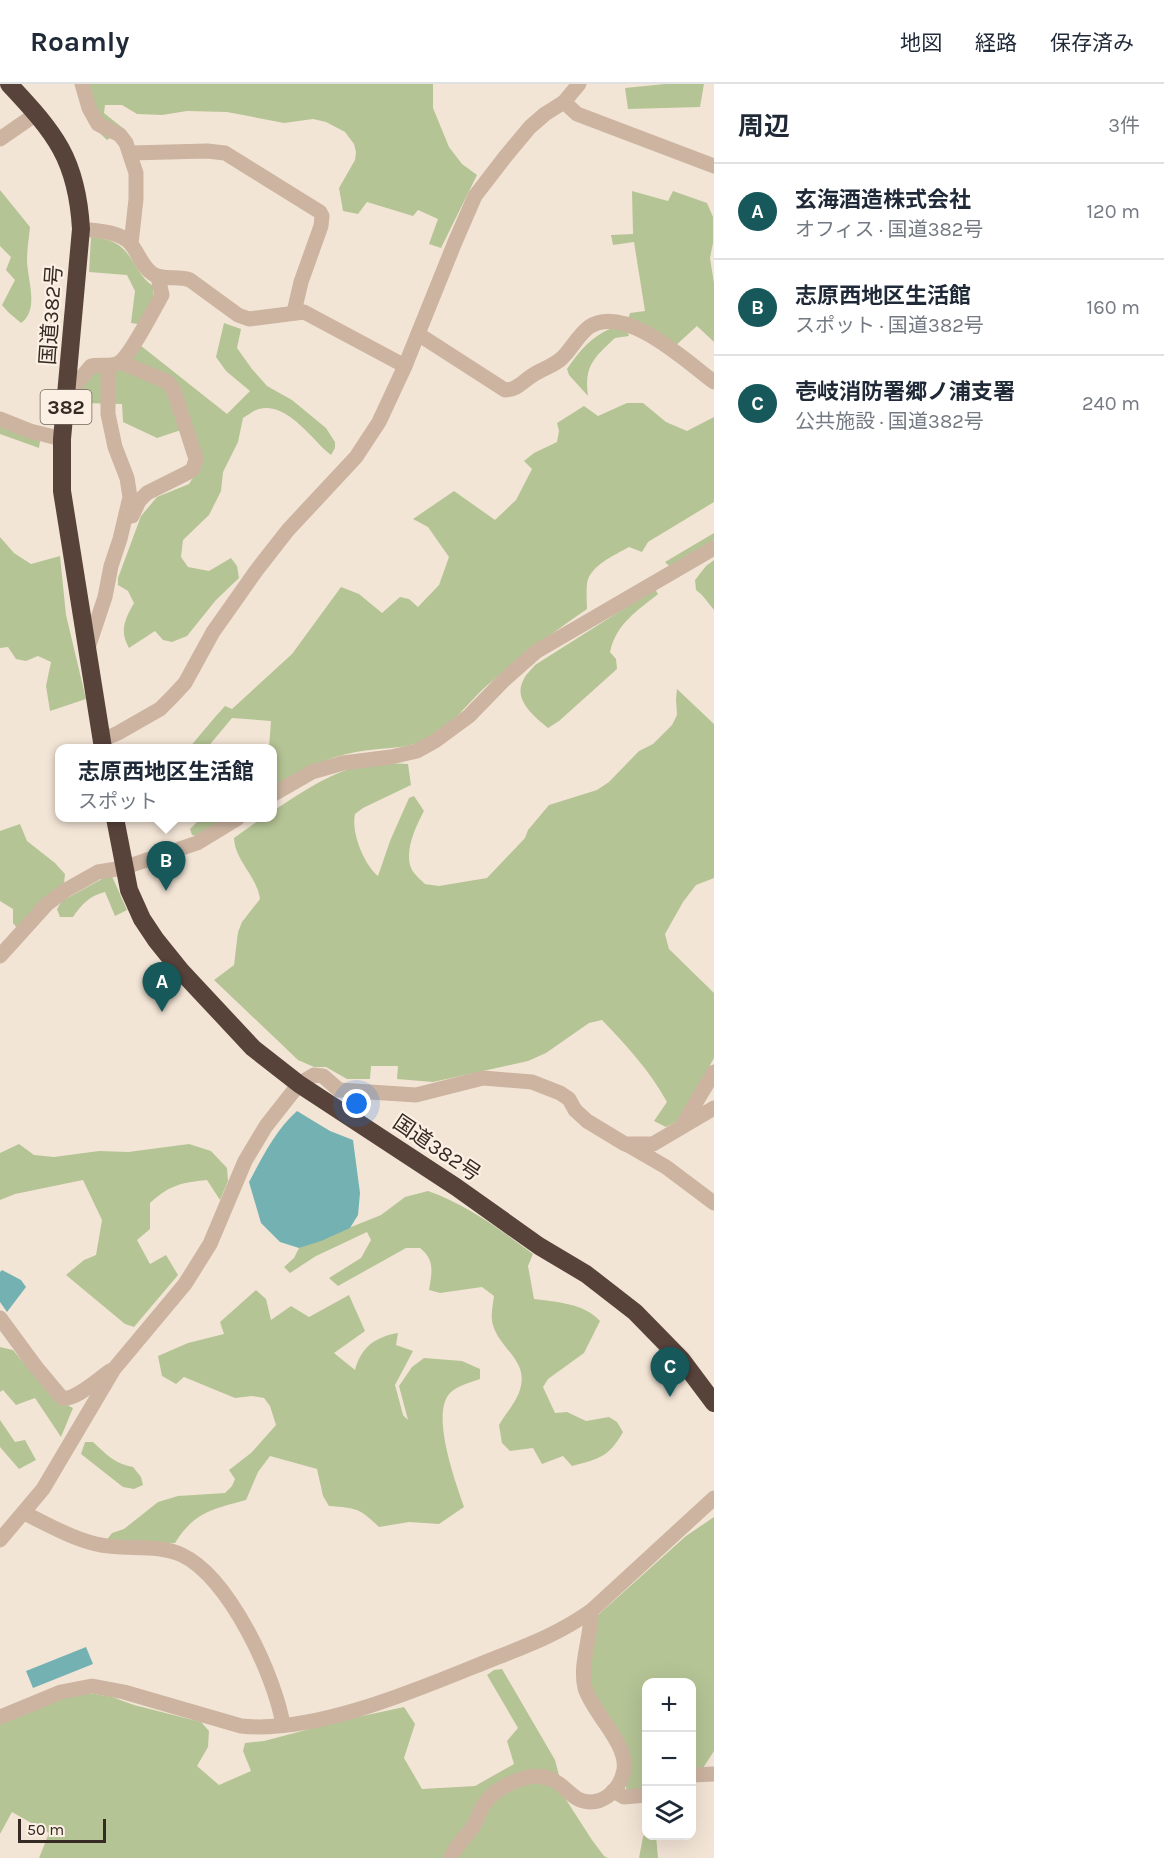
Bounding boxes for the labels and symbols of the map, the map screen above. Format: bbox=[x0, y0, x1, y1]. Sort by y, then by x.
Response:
street label: 国道382号 bbox=[36, 264, 66, 366]
road number: 382 bbox=[40, 390, 92, 424]
pin: B bbox=[146, 842, 186, 891]
pin: A bbox=[142, 962, 182, 1012]
your location bbox=[342, 1089, 371, 1118]
street label: 国道382号 bbox=[389, 1110, 485, 1186]
pin: C bbox=[650, 1348, 690, 1397]
scale bar bbox=[18, 1816, 106, 1844]

